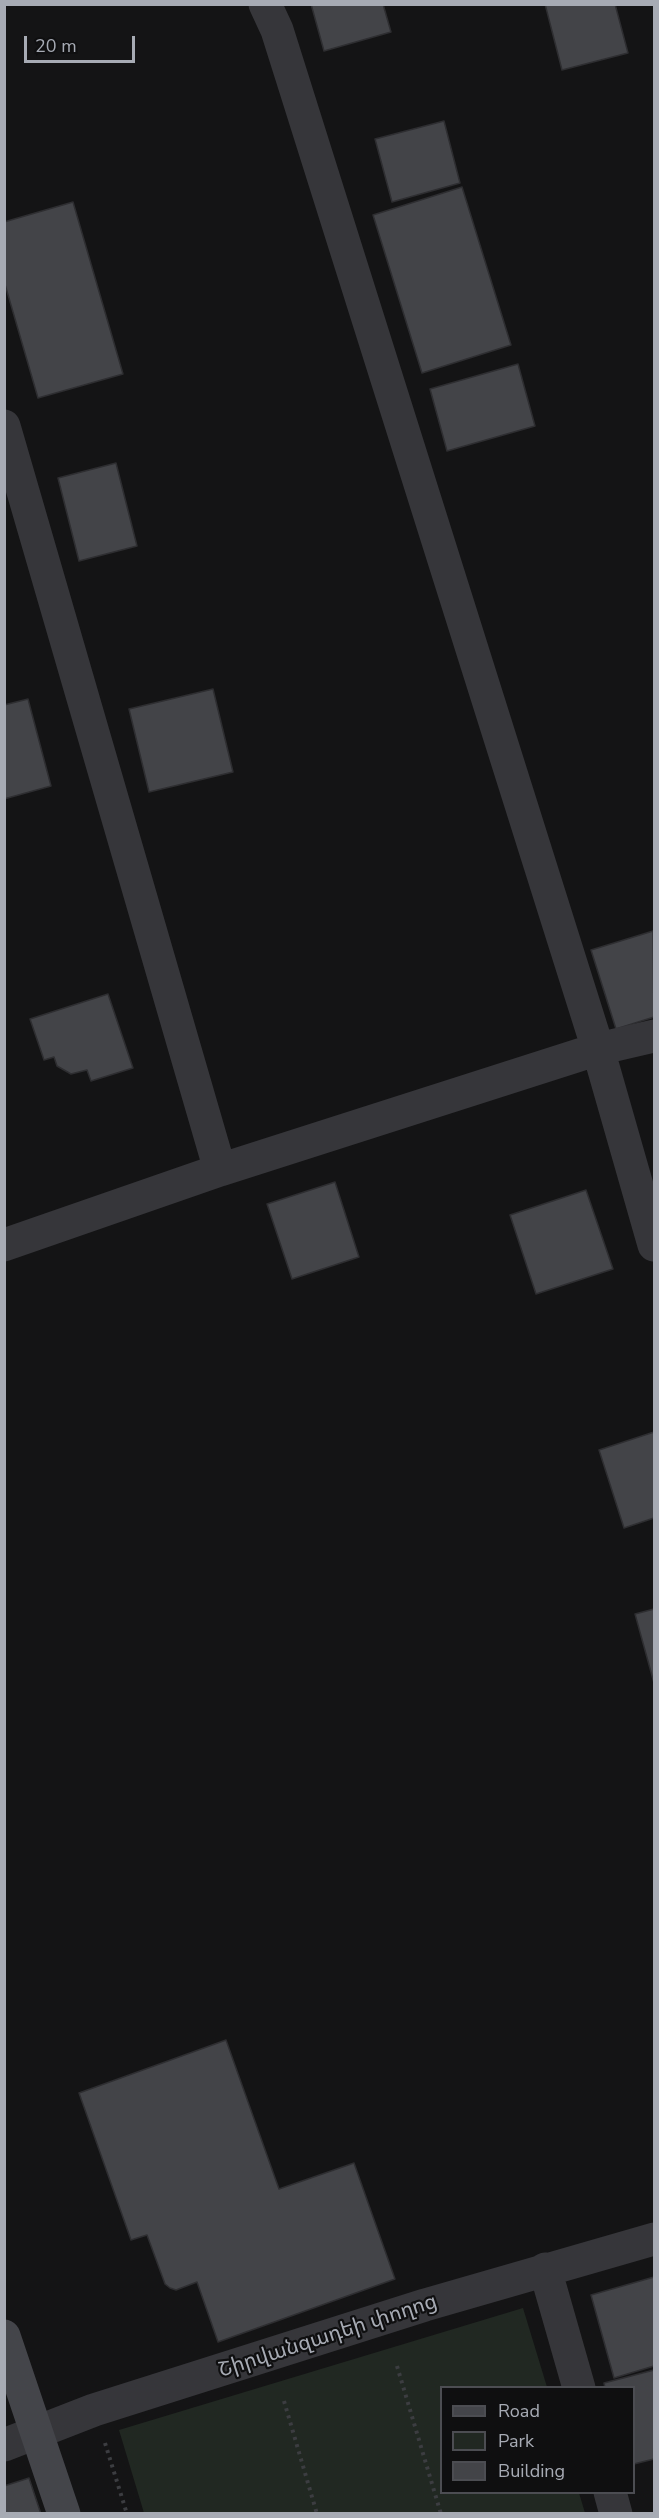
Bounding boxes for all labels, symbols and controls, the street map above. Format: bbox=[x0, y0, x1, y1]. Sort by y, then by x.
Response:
scale bar bbox=[27, 24, 138, 62]
text: 20 m bbox=[35, 34, 77, 58]
street label: Շիրվանզադեի փողոց bbox=[216, 2290, 440, 2384]
legend bbox=[440, 2386, 635, 2494]
text: Road bbox=[498, 2399, 540, 2423]
text: Park bbox=[498, 2429, 534, 2453]
text: Building bbox=[498, 2459, 565, 2483]

